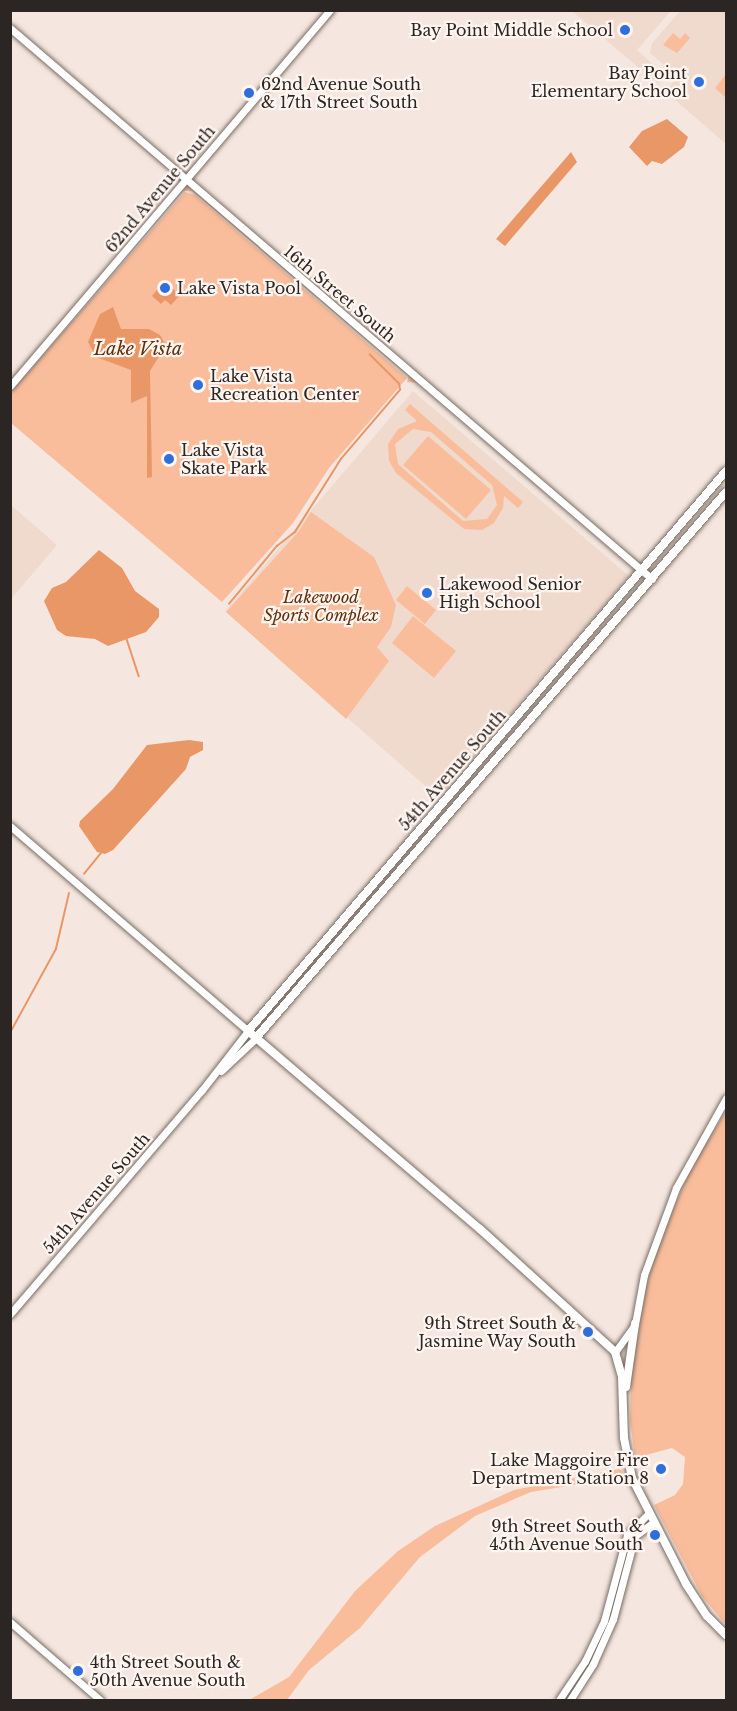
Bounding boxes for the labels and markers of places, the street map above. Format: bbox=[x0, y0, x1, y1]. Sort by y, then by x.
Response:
place label: Bay Point Middle School bbox=[410, 20, 613, 40]
marker: Bay Point Middle School bbox=[618, 23, 632, 37]
place label: Bay Point Elementary School bbox=[530, 63, 687, 101]
place label: 62nd Avenue South & 17th Street South bbox=[261, 74, 422, 112]
marker: Bay Point Elementary School bbox=[692, 75, 706, 89]
marker: 62nd Avenue South & 17th Street South bbox=[242, 86, 256, 100]
place label: Lake Vista Pool bbox=[177, 278, 302, 298]
marker: Lake Vista Pool bbox=[158, 281, 172, 295]
place label: Lake Vista Recreation Center bbox=[210, 366, 359, 404]
marker: Lake Vista Recreation Center bbox=[191, 378, 205, 392]
place label: Lake Vista Skate Park bbox=[181, 440, 267, 478]
marker: Lake Vista Skate Park bbox=[162, 452, 176, 466]
place label: Lakewood Senior High School bbox=[439, 574, 581, 612]
marker: Lakewood Senior High School bbox=[420, 586, 434, 600]
place label: 9th Street South & Jasmine Way South bbox=[417, 1313, 576, 1351]
marker: 9th Street South & Jasmine Way South bbox=[581, 1325, 595, 1339]
place label: Lake Maggoire Fire Department Station 8 bbox=[472, 1450, 649, 1488]
marker: Lake Maggoire Fire Department Station 8 bbox=[654, 1462, 668, 1476]
place label: 9th Street South & 45th Avenue South bbox=[489, 1516, 643, 1554]
marker: 9th Street South & 45th Avenue South bbox=[648, 1528, 662, 1542]
place label: 4th Street South & 50th Avenue South bbox=[90, 1652, 246, 1690]
marker: 4th Street South & 50th Avenue South bbox=[71, 1664, 85, 1678]

